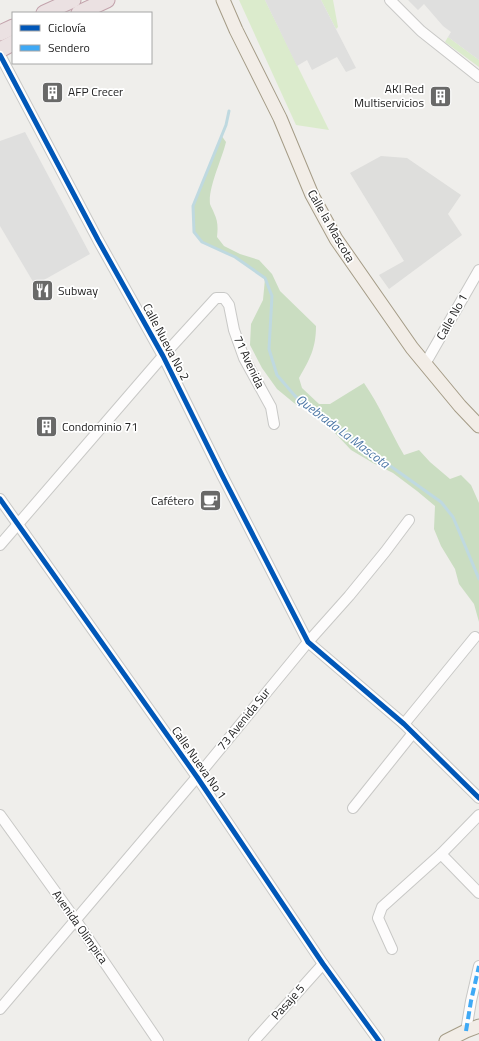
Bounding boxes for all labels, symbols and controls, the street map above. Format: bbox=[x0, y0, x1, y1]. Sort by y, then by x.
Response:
legend bbox=[12, 12, 152, 64]
text: Ciclovía bbox=[48, 18, 86, 37]
text: Sendero bbox=[48, 38, 90, 57]
building icon: AFP Crecer bbox=[40, 79, 66, 105]
place label: AKI Red Multiservicios bbox=[354, 79, 424, 112]
place label: AFP Crecer bbox=[68, 82, 123, 101]
building icon: AKI Red Multiservicios bbox=[427, 83, 453, 109]
street label: Calle la Mascota bbox=[303, 186, 360, 266]
restaurant icon: Subway bbox=[29, 278, 55, 304]
place label: Subway bbox=[58, 281, 98, 300]
street label: Calle No 1 bbox=[431, 290, 472, 343]
street label: Calle Nueva No 2 bbox=[138, 300, 195, 384]
street label: 71 Avenida bbox=[229, 332, 270, 391]
water label: Quebrada La Mascota bbox=[292, 389, 395, 474]
building icon: Condominio 71 bbox=[34, 414, 60, 440]
place label: Condominio 71 bbox=[62, 417, 138, 436]
cafe icon: Cafétero bbox=[197, 488, 223, 514]
place label: Cafétero bbox=[151, 491, 194, 510]
street label: 73 Avenida Sur bbox=[212, 683, 275, 754]
street label: Calle Nueva No 1 bbox=[167, 722, 232, 803]
street label: Avenida Olímpica bbox=[48, 886, 113, 968]
street label: Pasaje 5 bbox=[266, 979, 309, 1024]

